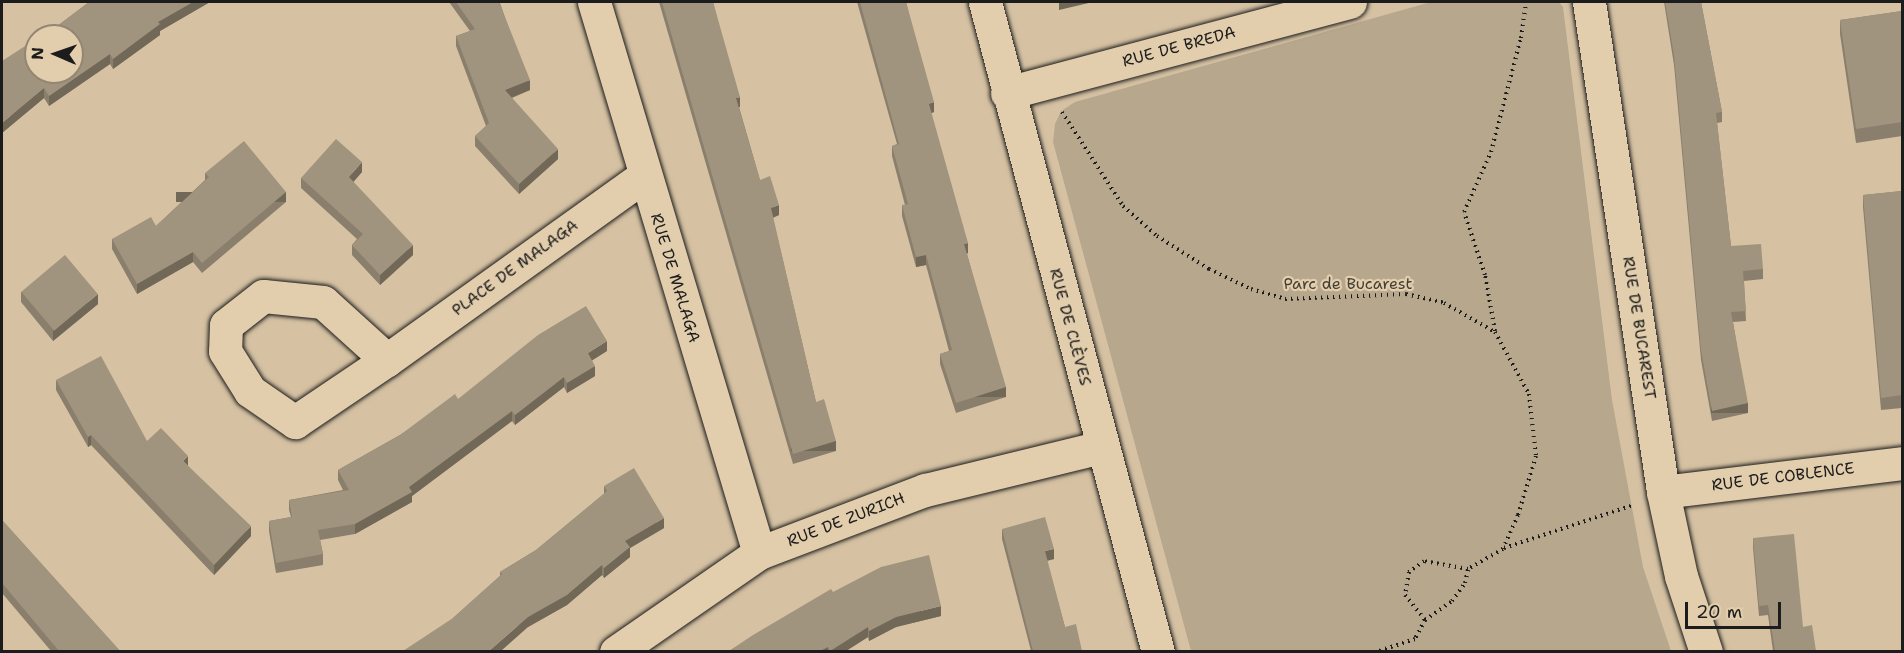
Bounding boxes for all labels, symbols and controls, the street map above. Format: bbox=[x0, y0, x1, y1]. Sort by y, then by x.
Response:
street label: RUE DE BREDA bbox=[1120, 23, 1238, 71]
north arrow bbox=[24, 24, 84, 84]
text: N bbox=[27, 47, 48, 60]
street label: RUE DE MALAGA bbox=[646, 211, 704, 345]
street label: PLACE DE MALAGA bbox=[448, 216, 582, 320]
street label: RUE DE BUCAREST bbox=[1618, 255, 1660, 401]
street label: RUE DE CLÈVES bbox=[1045, 266, 1095, 388]
park label: Parc de Bucarest bbox=[1284, 274, 1412, 294]
street label: RUE DE COBLENCE bbox=[1711, 459, 1855, 495]
street label: RUE DE ZURICH bbox=[784, 489, 908, 551]
scale bar bbox=[1688, 590, 1784, 628]
text: 20 m bbox=[1696, 600, 1742, 624]

